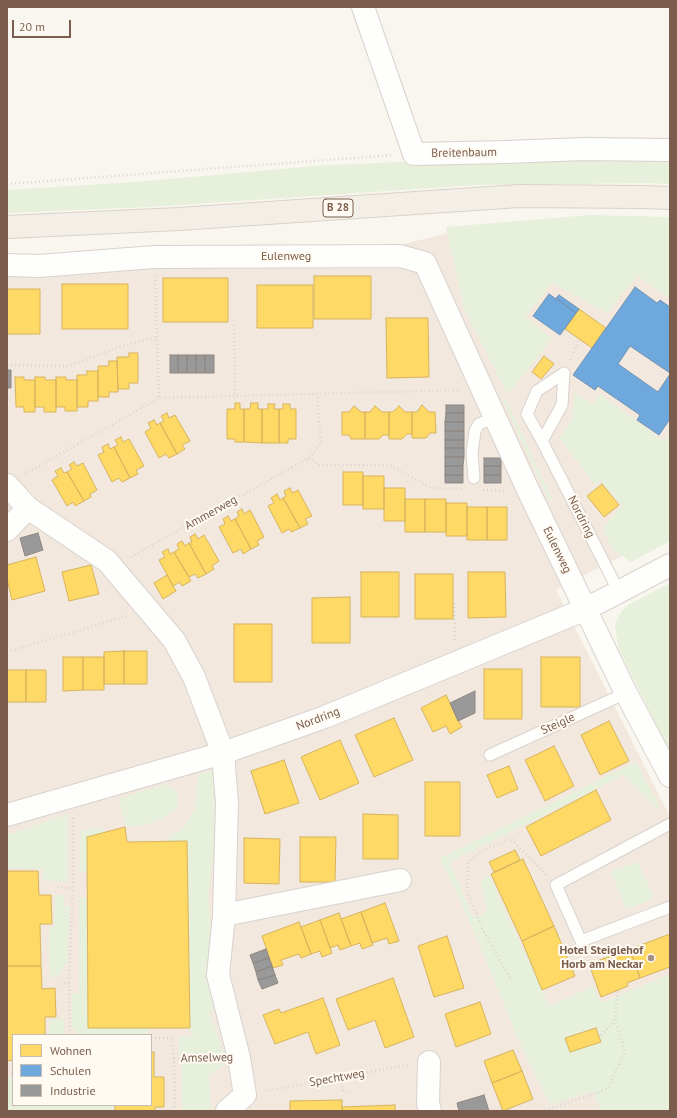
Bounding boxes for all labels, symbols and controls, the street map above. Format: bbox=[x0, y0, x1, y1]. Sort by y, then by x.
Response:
scale bar bbox=[14, 12, 73, 38]
text: 20 m bbox=[19, 19, 45, 34]
street label: Breitenbaum bbox=[431, 145, 497, 161]
road number: B 28 bbox=[323, 199, 353, 217]
street label: Eulenweg bbox=[261, 250, 311, 264]
street label: Ammerweg bbox=[182, 493, 240, 533]
street label: Nordring bbox=[564, 494, 598, 540]
street label: Eulenweg bbox=[540, 524, 574, 576]
street label: Nordring bbox=[294, 704, 342, 734]
street label: Steigle bbox=[539, 710, 577, 738]
place label: Hotel Steiglehof Horb am Neckar bbox=[559, 944, 643, 972]
marker: Hotel Steiglehof Horb am Neckar bbox=[646, 953, 656, 963]
legend bbox=[12, 1034, 152, 1106]
text: Wohnen bbox=[50, 1043, 92, 1058]
street label: Amselweg bbox=[181, 1050, 233, 1066]
text: Schulen bbox=[50, 1063, 91, 1078]
street label: Spechtweg bbox=[308, 1066, 366, 1090]
text: Industrie bbox=[50, 1083, 96, 1098]

